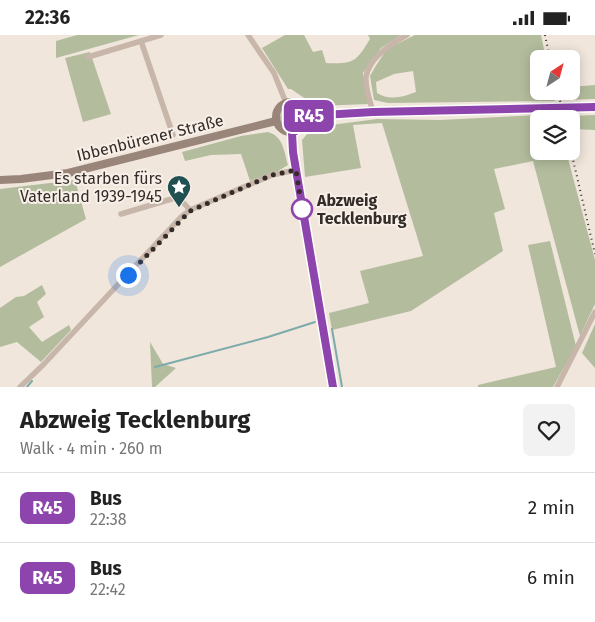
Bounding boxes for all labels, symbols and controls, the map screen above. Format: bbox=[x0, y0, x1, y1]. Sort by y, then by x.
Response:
text: 22:36 bbox=[25, 6, 70, 29]
north arrow bbox=[530, 50, 580, 100]
map controls bbox=[530, 50, 580, 160]
line badge: R45 bbox=[280, 100, 338, 132]
text: R45 bbox=[294, 105, 324, 127]
button: layers bbox=[530, 110, 580, 160]
street label: Ibbenbürener Straße bbox=[75, 111, 225, 165]
place label: Es starben fürs Vaterland 1939-1945 bbox=[20, 169, 162, 206]
place icon: Es starben fürs Vaterland 1939-1945 bbox=[166, 174, 192, 208]
place label: Abzweig Tecklenburg bbox=[316, 191, 407, 228]
marker: Abzweig Tecklenburg bbox=[291, 198, 313, 220]
your location bbox=[116, 263, 141, 288]
button: heart bbox=[523, 404, 575, 456]
text: Abzweig Tecklenburg bbox=[20, 406, 251, 434]
text: Walk · 4 min · 260 m bbox=[20, 439, 162, 458]
text: Bus bbox=[90, 487, 122, 510]
text: 2 min bbox=[528, 496, 575, 519]
text: R45 bbox=[32, 497, 63, 519]
text: 22:38 bbox=[90, 510, 127, 529]
text: Bus bbox=[90, 557, 122, 580]
text: 6 min bbox=[527, 566, 575, 589]
text: R45 bbox=[32, 567, 63, 589]
text: 22:42 bbox=[90, 580, 126, 599]

